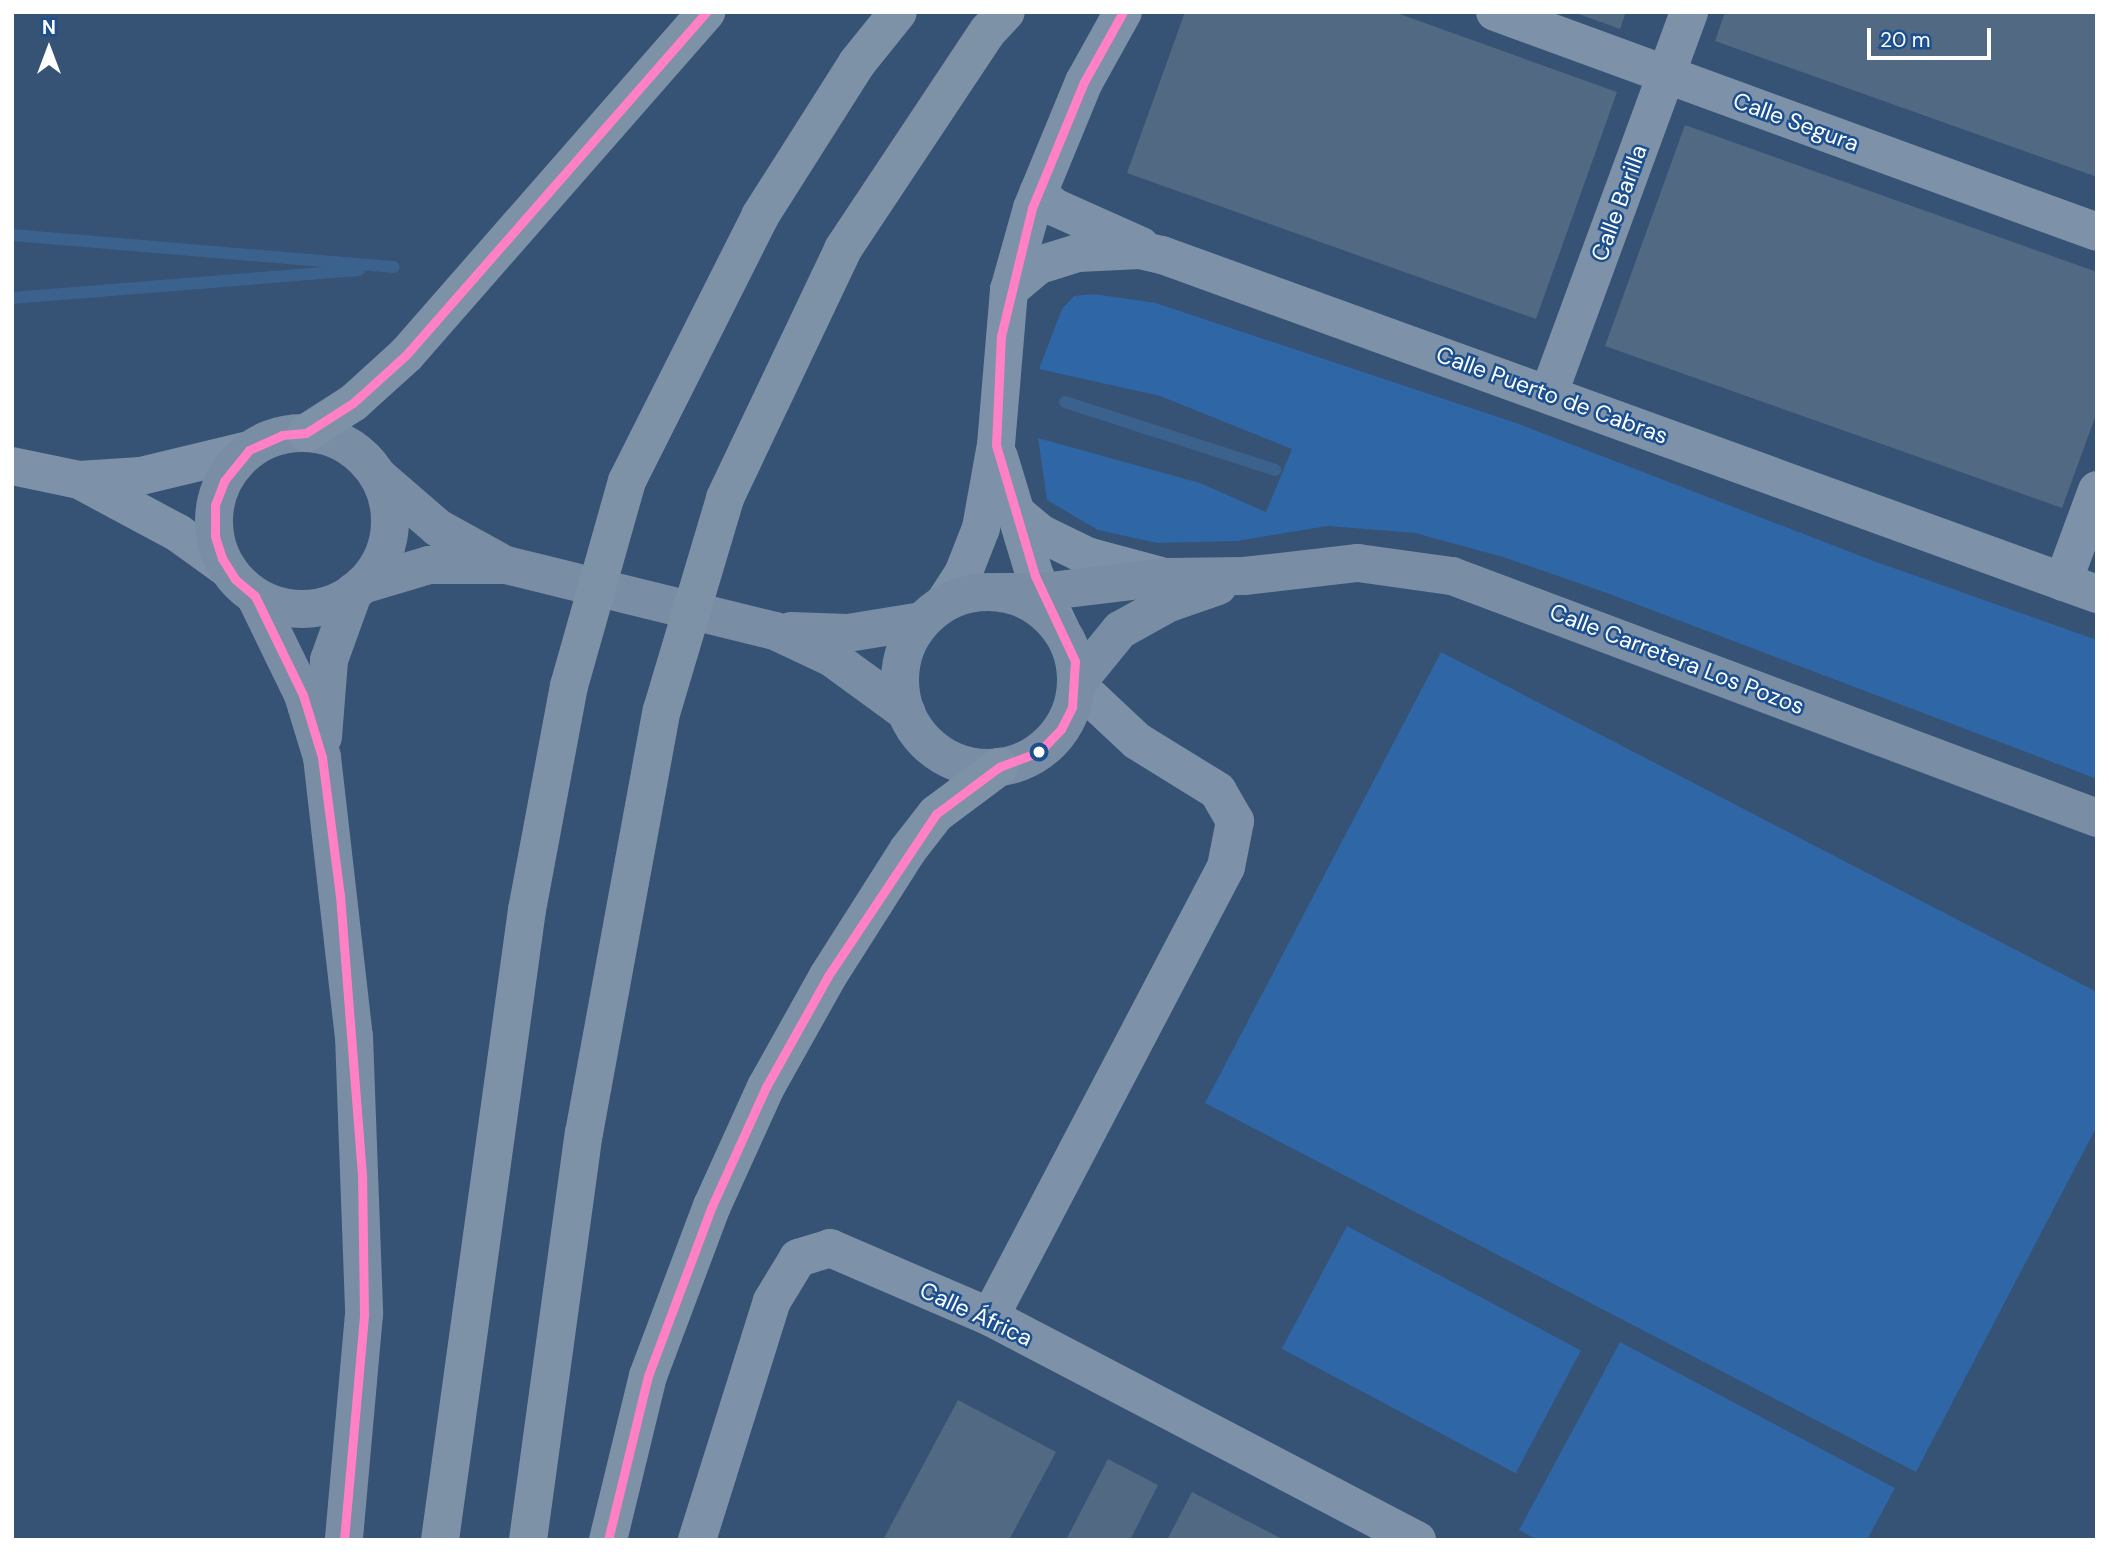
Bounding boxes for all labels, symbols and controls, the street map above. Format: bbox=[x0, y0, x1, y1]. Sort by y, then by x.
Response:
north arrow bbox=[14, 14, 84, 84]
scale bar bbox=[1871, 14, 1995, 58]
text: N bbox=[42, 15, 56, 40]
text: 20 m bbox=[1880, 26, 1931, 54]
street label: Calle Segura bbox=[1729, 86, 1863, 158]
street label: Calle Barilla bbox=[1585, 141, 1653, 265]
street label: Calle Puerto de Cabras bbox=[1432, 340, 1672, 450]
street label: Calle Carretera Los Pozos bbox=[1546, 598, 1808, 720]
unlabelled marker bbox=[1032, 745, 1046, 759]
street label: Calle África bbox=[915, 1276, 1037, 1352]

